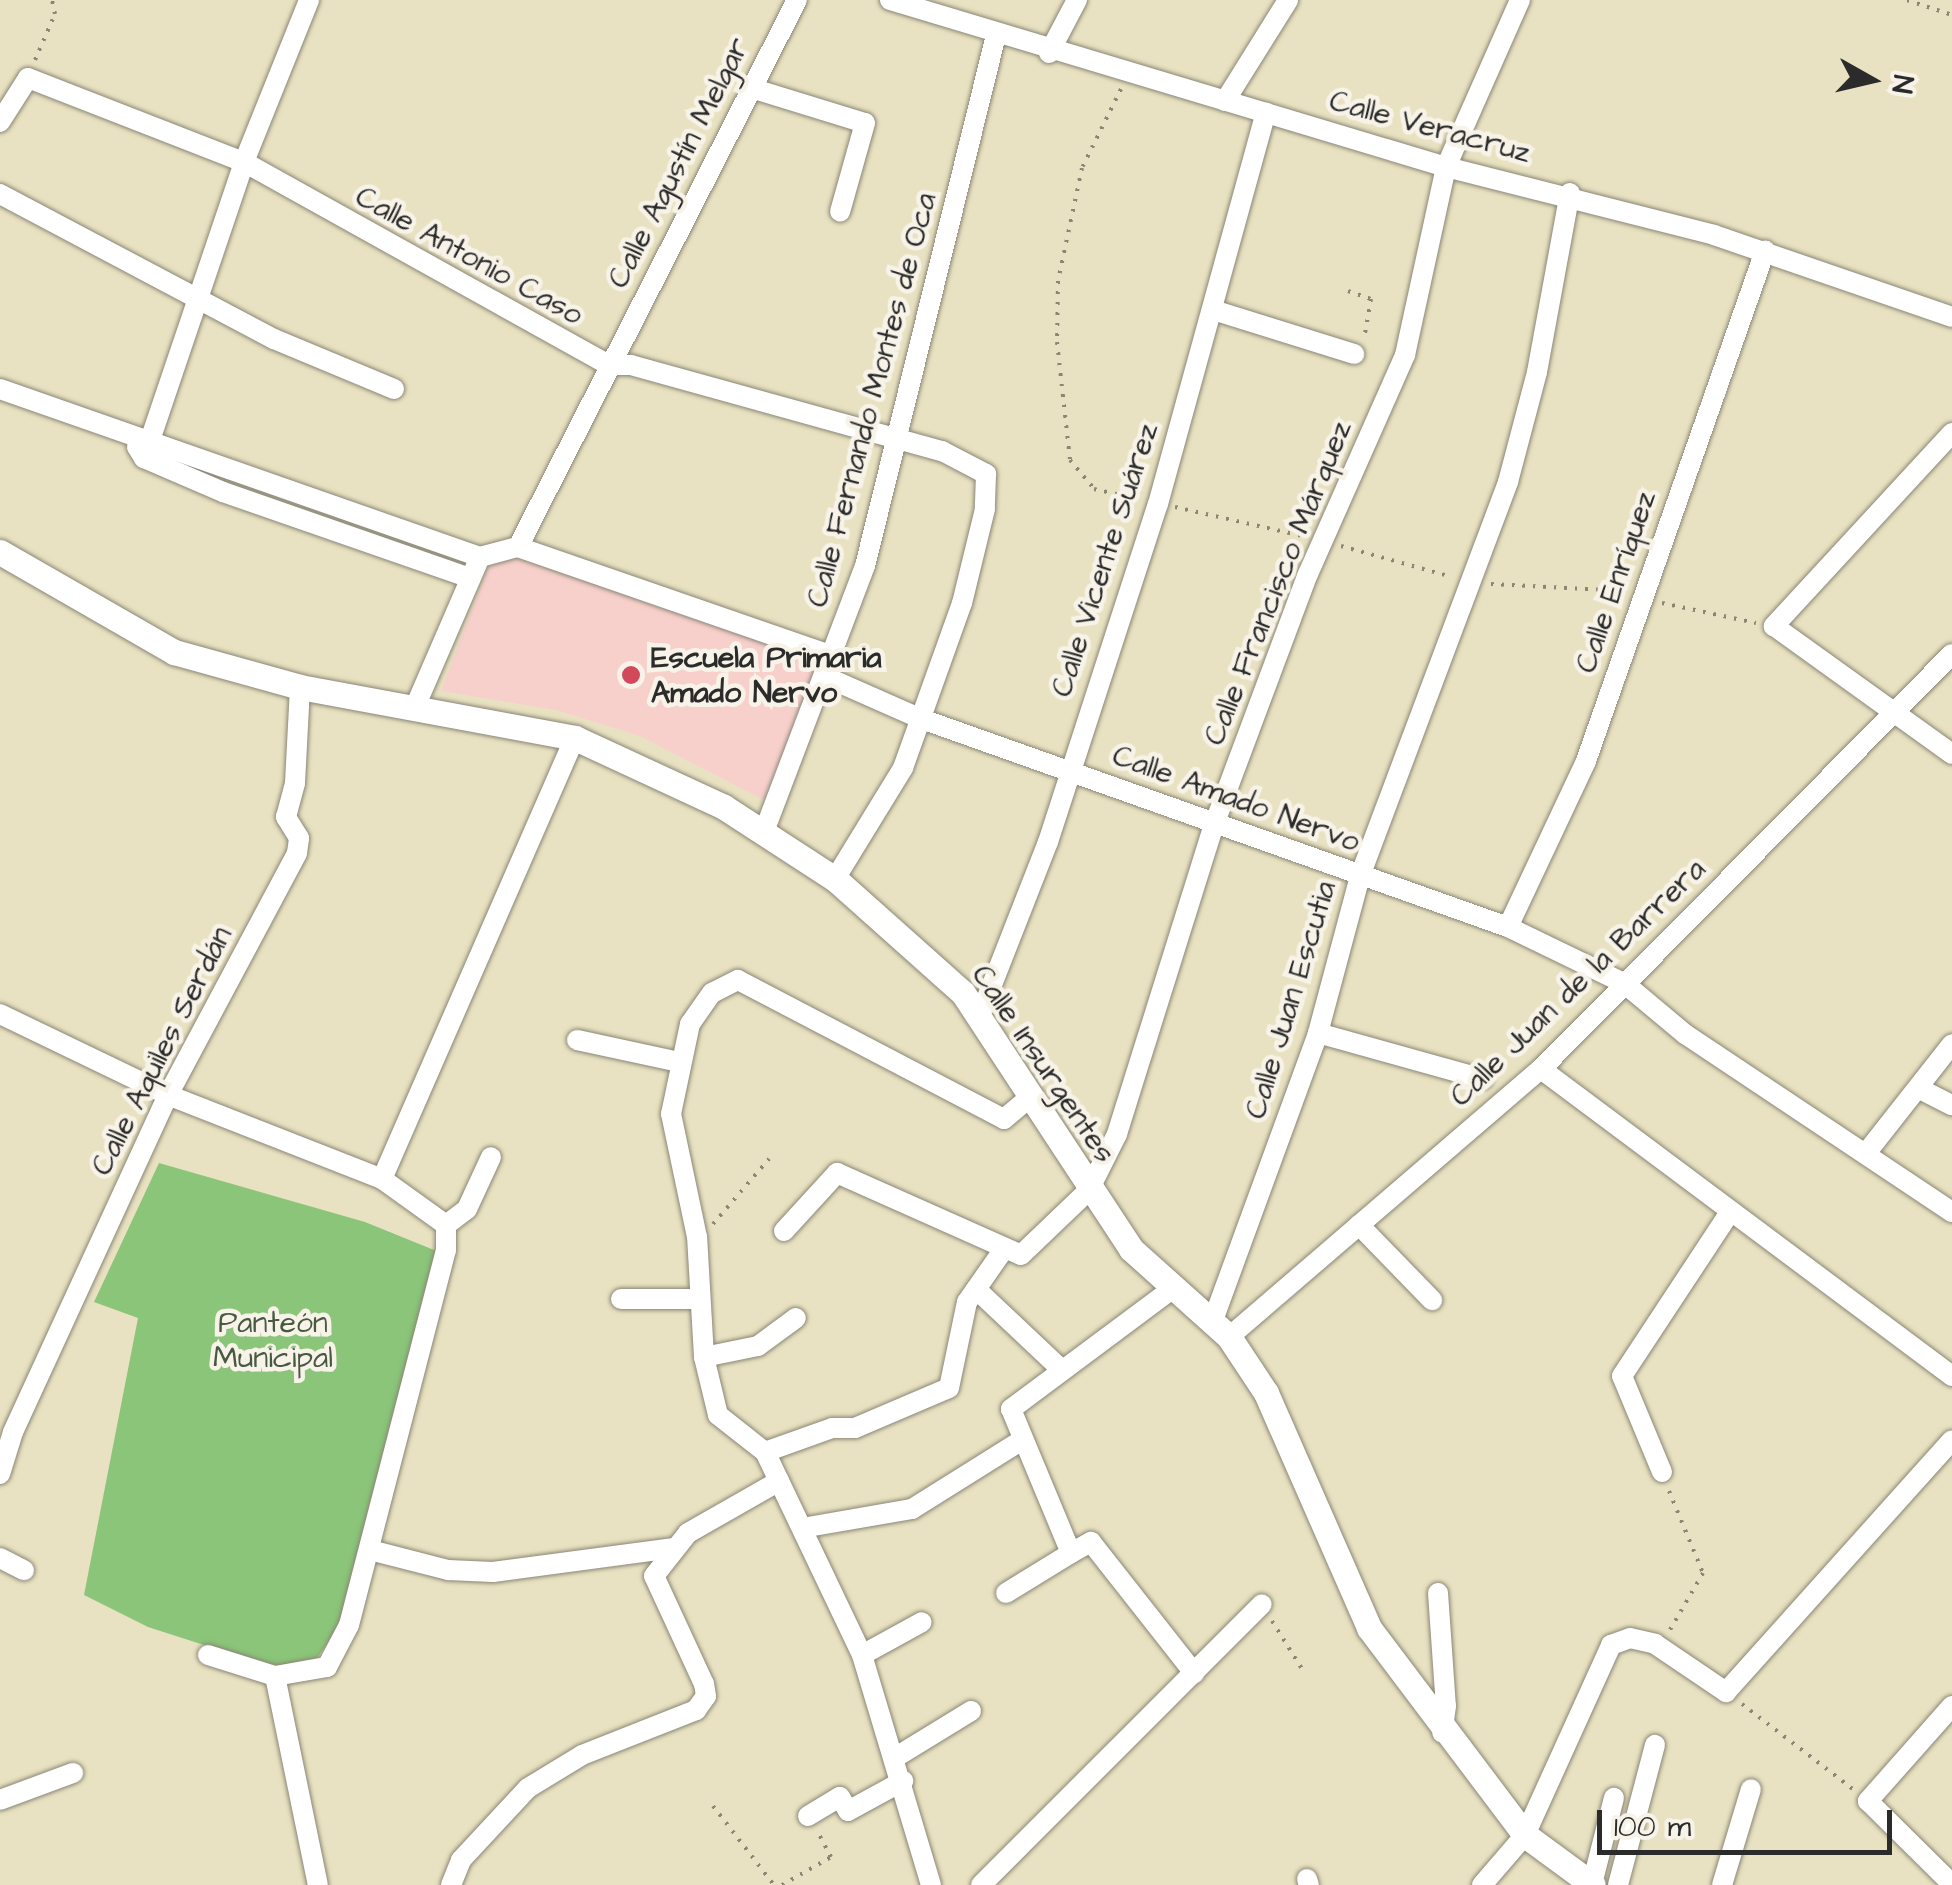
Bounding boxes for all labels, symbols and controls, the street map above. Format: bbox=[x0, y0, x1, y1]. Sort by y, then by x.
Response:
north arrow bbox=[1822, 30, 1922, 130]
street label: Calle Agustín Melgar bbox=[600, 32, 758, 294]
text: N bbox=[1882, 73, 1923, 96]
street label: Calle Veracruz bbox=[1326, 83, 1534, 171]
street label: Calle Antonio Caso bbox=[349, 179, 589, 333]
street label: Calle Fernando Montes de Oca bbox=[799, 189, 945, 611]
street label: Calle Francisco Márquez bbox=[1196, 416, 1360, 750]
street label: Calle Vicente Suárez bbox=[1044, 419, 1166, 701]
street label: Calle Enríquez bbox=[1568, 486, 1664, 678]
place label: Escuela Primaria Amado Nervo bbox=[651, 640, 881, 710]
marker: Escuela Primaria Amado Nervo bbox=[620, 664, 642, 686]
street label: Calle Amado Nervo bbox=[1108, 738, 1364, 860]
street label: Calle Juan de la Barrera bbox=[1443, 852, 1713, 1114]
street label: Calle Juan Escutia bbox=[1238, 877, 1344, 1123]
street label: Calle Aquiles Serdán bbox=[84, 921, 240, 1181]
street label: Calle Insurgentes bbox=[964, 958, 1122, 1170]
park label: Panteón Municipal bbox=[213, 1305, 333, 1376]
scale bar bbox=[1602, 1790, 1897, 1852]
text: 100 m bbox=[1614, 1806, 1691, 1848]

